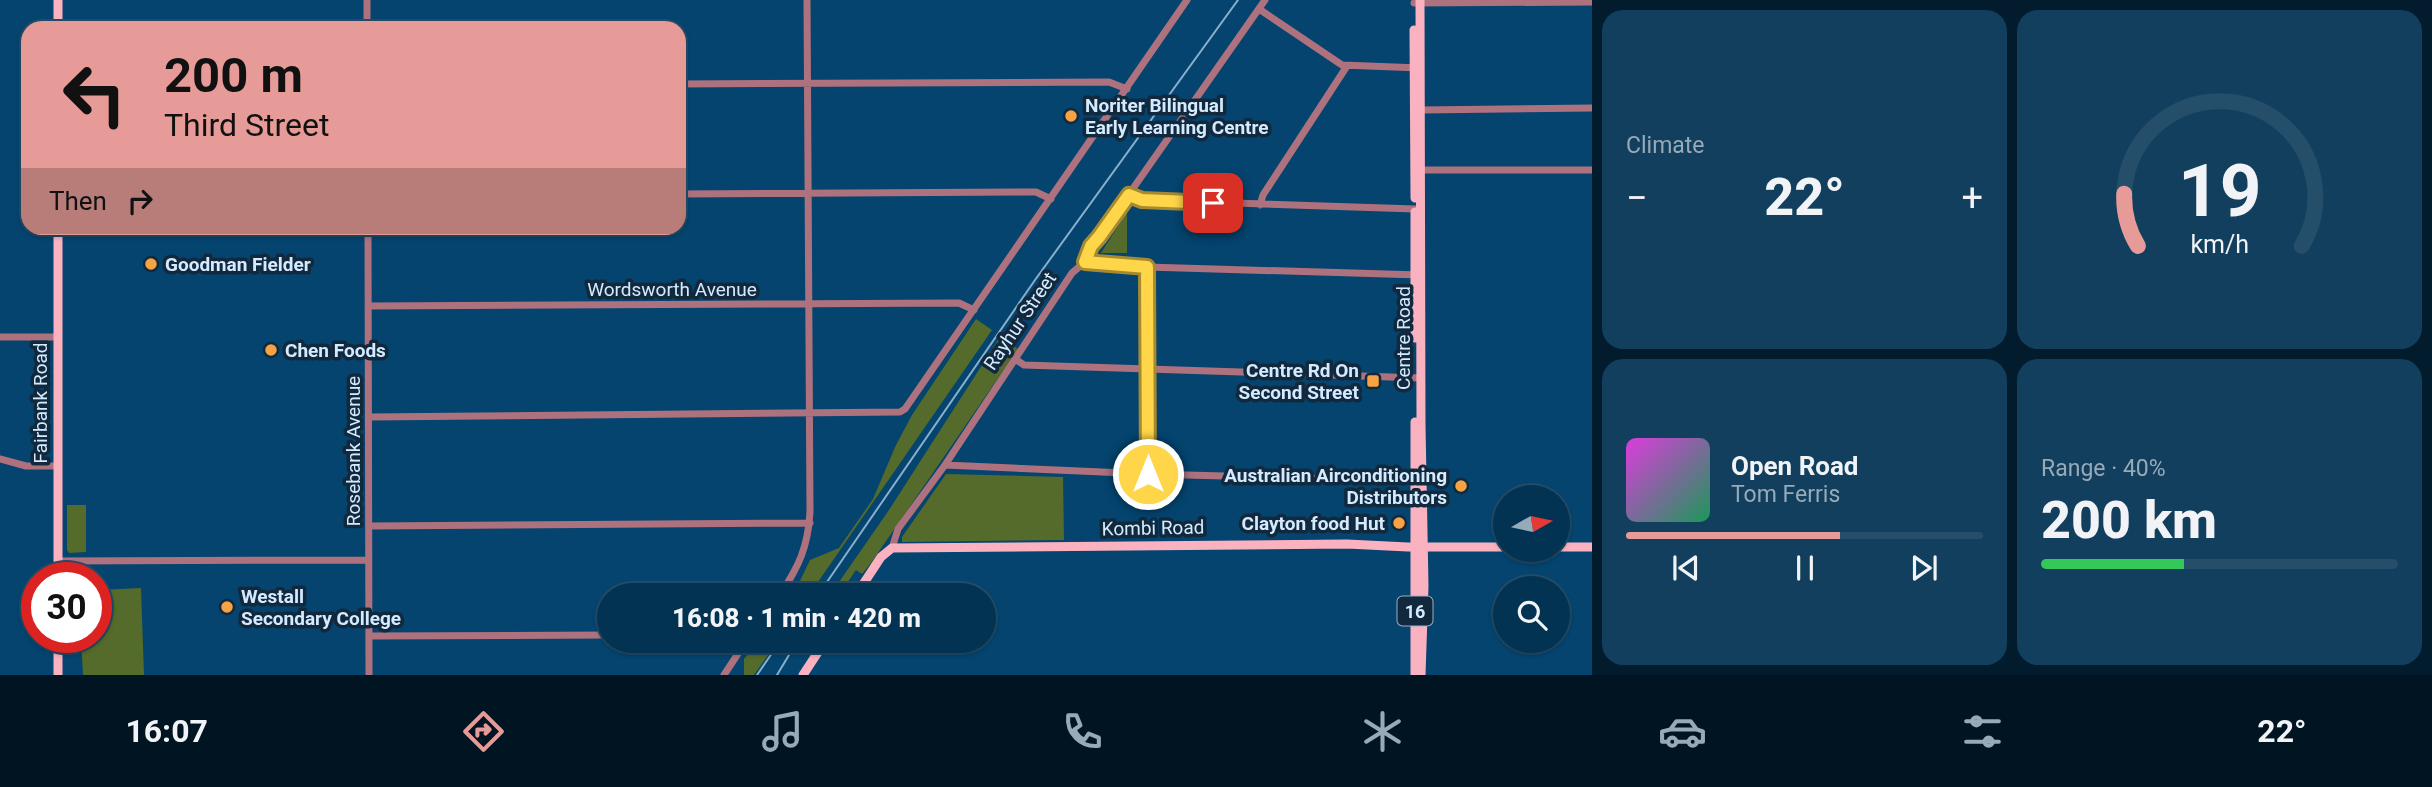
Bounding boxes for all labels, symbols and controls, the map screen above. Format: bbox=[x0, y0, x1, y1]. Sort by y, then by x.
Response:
text: 200 m bbox=[164, 47, 303, 104]
icon: left bbox=[49, 49, 140, 140]
place label: Noriter Bilingual Early Learning Centre bbox=[1085, 94, 1269, 139]
text: Third Street bbox=[164, 106, 329, 144]
marker: Noriter Bilingual Early Learning Centre bbox=[1063, 108, 1079, 124]
text: Climate bbox=[1626, 132, 1705, 159]
text: 19 bbox=[2178, 148, 2261, 234]
text: 22° bbox=[1764, 167, 1845, 228]
pin bbox=[1183, 173, 1243, 233]
text: − bbox=[1626, 176, 1648, 220]
text: + bbox=[1961, 176, 1983, 220]
icon: right bbox=[121, 182, 159, 220]
icon: arrive bbox=[1194, 184, 1232, 222]
text: Then bbox=[49, 186, 107, 216]
text: km/h bbox=[2190, 229, 2249, 258]
place label: Goodman Fielder bbox=[165, 253, 311, 276]
marker: Goodman Fielder bbox=[143, 256, 159, 272]
street label: Rayhur Street bbox=[979, 268, 1061, 374]
street label: Wordsworth Avenue bbox=[587, 278, 757, 301]
street label: Centre Road bbox=[1392, 286, 1415, 390]
place label: Chen Foods bbox=[285, 339, 386, 362]
street label: Fairbank Road bbox=[29, 342, 52, 464]
marker: Chen Foods bbox=[263, 342, 279, 358]
place label: Centre Rd On Second Street bbox=[1238, 359, 1360, 404]
marker: Centre Rd On Second Street bbox=[1365, 373, 1381, 389]
street label: Rosebank Avenue bbox=[342, 376, 365, 526]
position arrow bbox=[1111, 437, 1185, 511]
text: Open Road bbox=[1731, 451, 1859, 481]
text: Range · 40% bbox=[2041, 455, 2166, 482]
place label: Australian Airconditioning Distributors bbox=[1224, 464, 1447, 509]
marker: Australian Airconditioning Distributors bbox=[1453, 478, 1469, 494]
text: Tom Ferris bbox=[1731, 481, 1840, 508]
north arrow bbox=[1493, 485, 1570, 562]
map controls bbox=[1493, 485, 1570, 653]
text: 200 km bbox=[2041, 490, 2217, 551]
place label: Clayton food Hut bbox=[1242, 512, 1386, 535]
marker: Clayton food Hut bbox=[1391, 515, 1407, 531]
street label: Kombi Road bbox=[1101, 516, 1205, 540]
icon: previous bbox=[1667, 549, 1705, 587]
icon: pause bbox=[1786, 549, 1824, 587]
icon: next bbox=[1905, 549, 1943, 587]
speed limit sign: 30 bbox=[21, 562, 112, 653]
button: search bbox=[1493, 576, 1570, 653]
place label: Westall Secondary College bbox=[241, 585, 401, 630]
road number: 16 bbox=[1398, 596, 1432, 626]
marker: Westall Secondary College bbox=[219, 599, 235, 615]
text: 16:08 · 1 min · 420 m bbox=[672, 603, 921, 633]
icon: directions bbox=[459, 707, 508, 756]
icon: music bbox=[758, 707, 807, 756]
icon: phone bbox=[1058, 707, 1107, 756]
icon: climate bbox=[1358, 707, 1407, 756]
icon: car bbox=[1658, 707, 1707, 756]
icon: filters bbox=[1958, 707, 2007, 756]
text: 16:07 bbox=[125, 712, 208, 750]
text: 22° bbox=[2257, 712, 2307, 750]

